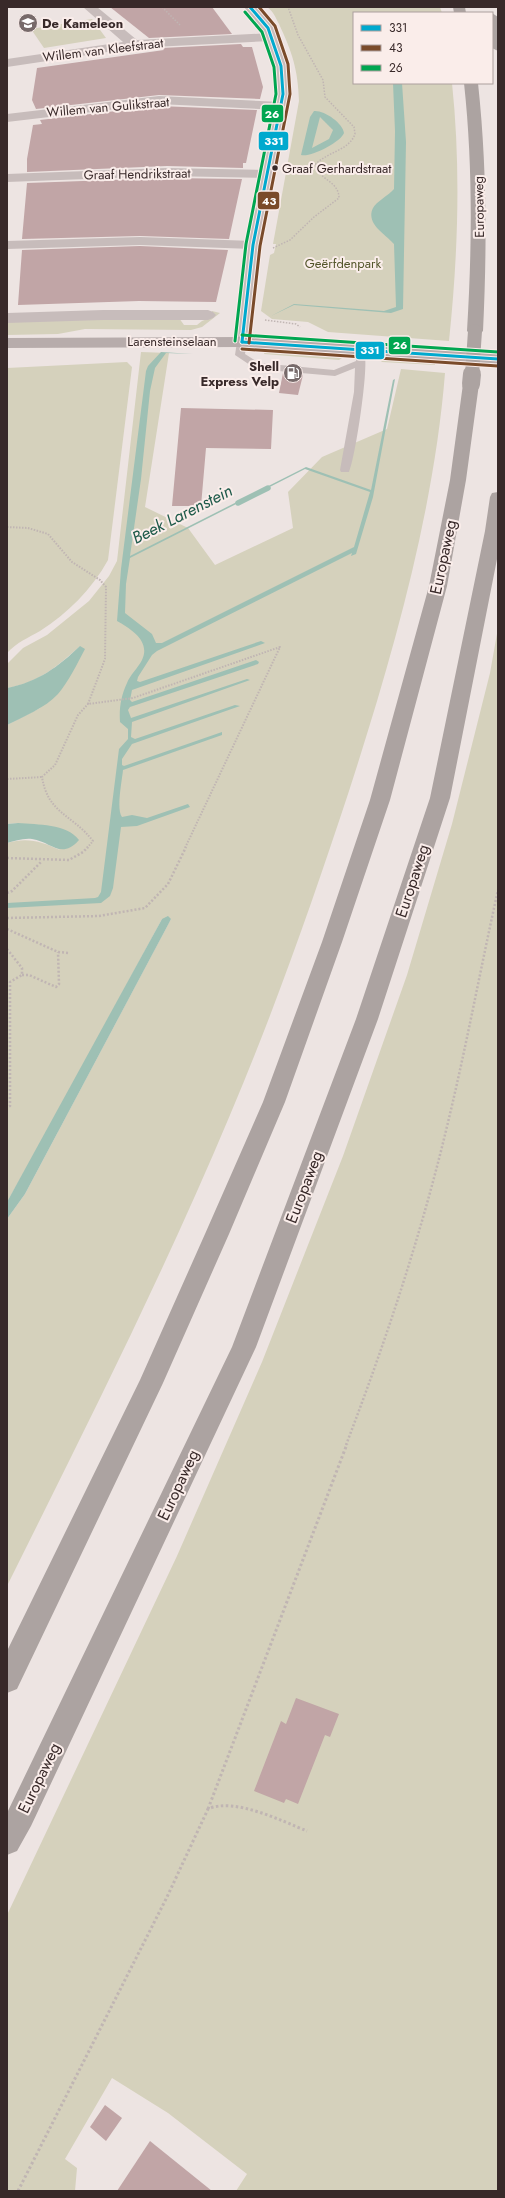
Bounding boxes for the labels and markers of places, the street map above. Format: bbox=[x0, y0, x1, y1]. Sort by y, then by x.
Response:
school or university icon: De Kameleon bbox=[17, 12, 39, 34]
place label: De Kameleon bbox=[42, 14, 123, 33]
place label: Graaf Gerhardstraat bbox=[282, 159, 392, 178]
marker: Graaf Gerhardstraat bbox=[270, 163, 280, 173]
place label: Shell Express Velp bbox=[200, 357, 279, 391]
fuel station icon: Shell Express Velp bbox=[282, 362, 304, 384]

